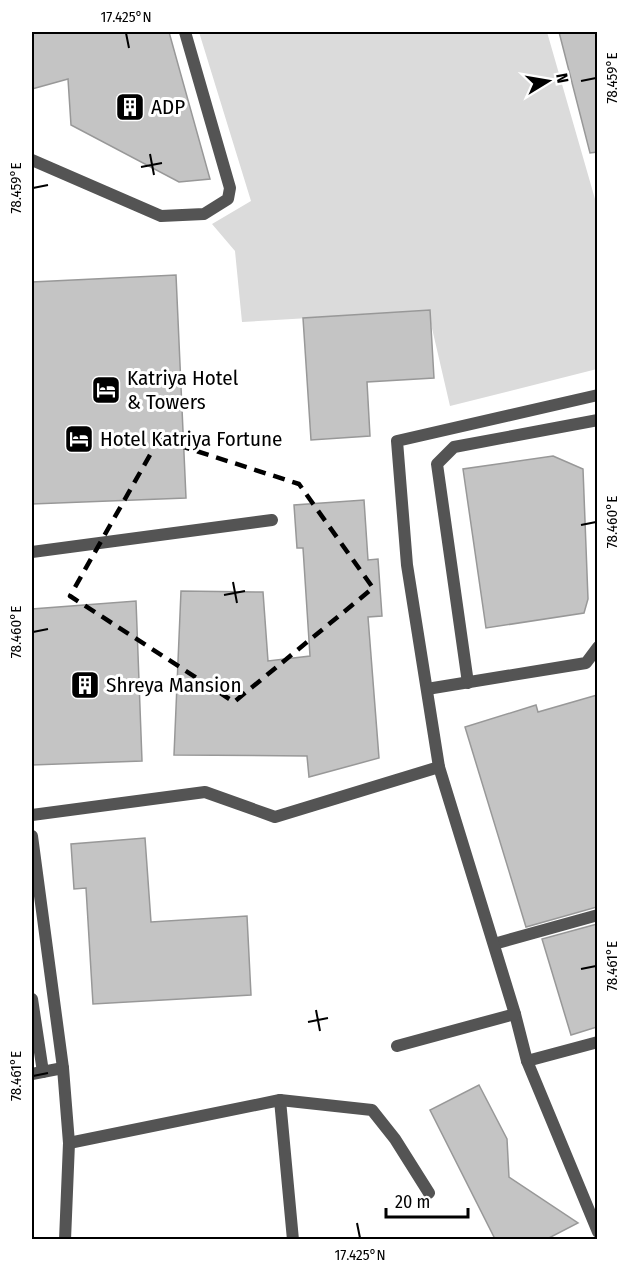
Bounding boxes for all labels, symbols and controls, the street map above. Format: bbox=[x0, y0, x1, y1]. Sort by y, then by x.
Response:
text: 17.425°N bbox=[100, 8, 152, 26]
north arrow bbox=[518, 51, 578, 111]
text: 78.459°E bbox=[603, 52, 621, 104]
text: N bbox=[552, 72, 572, 85]
building icon: ADP bbox=[114, 91, 146, 123]
place label: ADP bbox=[151, 94, 185, 120]
text: 78.459°E bbox=[7, 162, 25, 214]
place label: Katriya Hotel & Towers bbox=[127, 365, 239, 415]
hotel icon: Katriya Hotel & Towers bbox=[90, 374, 122, 406]
hotel icon: Hotel Katriya Fortune bbox=[63, 423, 95, 455]
place label: Hotel Katriya Fortune bbox=[100, 426, 282, 452]
text: 78.460°E bbox=[603, 496, 621, 548]
text: 78.460°E bbox=[7, 606, 25, 658]
building icon: Shreya Mansion bbox=[69, 669, 101, 701]
place label: Shreya Mansion bbox=[106, 672, 241, 698]
text: 78.461°E bbox=[603, 941, 621, 991]
text: 78.461°E bbox=[7, 1051, 25, 1101]
scale bar bbox=[386, 1181, 468, 1219]
text: 20 m bbox=[395, 1191, 430, 1213]
text: 17.425°N bbox=[334, 1246, 386, 1264]

